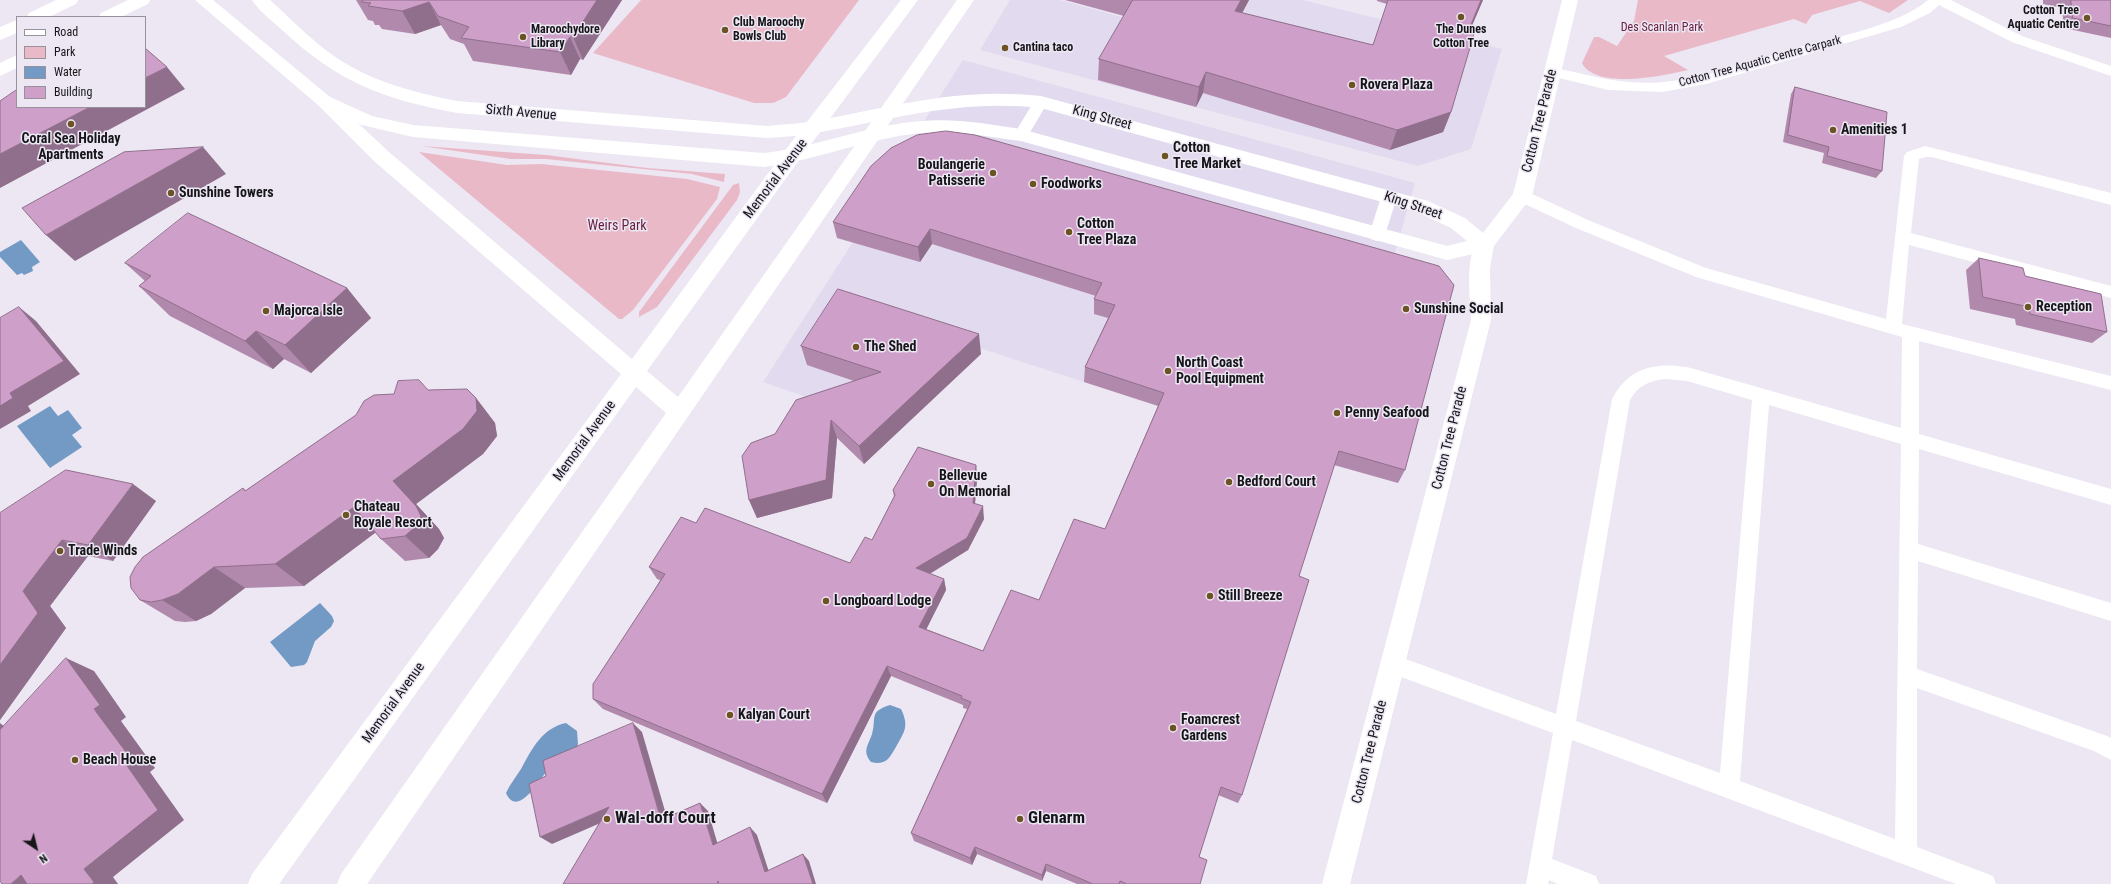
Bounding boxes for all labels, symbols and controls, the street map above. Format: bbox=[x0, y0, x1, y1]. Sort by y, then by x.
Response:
place label: Cotton Tree Aquatic Centre bbox=[2008, 4, 2079, 32]
marker: The Dunes Cotton Tree bbox=[1456, 12, 1466, 22]
marker: Cotton Tree Aquatic Centre bbox=[2082, 13, 2092, 23]
legend bbox=[16, 16, 146, 108]
place label: Club Maroochy Bowls Club bbox=[733, 16, 805, 44]
park label: Des Scanlan Park bbox=[1621, 21, 1703, 35]
place label: Maroochydore Library bbox=[531, 23, 600, 51]
place label: The Dunes Cotton Tree bbox=[1433, 23, 1489, 51]
text: Road bbox=[54, 25, 78, 39]
marker: Club Maroochy Bowls Club bbox=[720, 25, 730, 35]
marker: Maroochydore Library bbox=[518, 32, 528, 42]
street label: Cotton Tree Aquatic Centre Carpark bbox=[1677, 33, 1843, 91]
place label: Cantina taco bbox=[1013, 41, 1073, 55]
marker: Cantina taco bbox=[1000, 43, 1010, 53]
text: Park bbox=[54, 45, 75, 59]
text: Water bbox=[54, 65, 82, 79]
street label: Cotton Tree Parade bbox=[1519, 68, 1561, 174]
place label: Rovera Plaza bbox=[1360, 77, 1433, 93]
marker: Rovera Plaza bbox=[1347, 80, 1357, 90]
text: Building bbox=[54, 85, 92, 99]
street label: Sixth Avenue bbox=[485, 102, 557, 124]
street label: King Street bbox=[1071, 102, 1133, 134]
marker: Coral Sea Holiday Apartments bbox=[66, 119, 76, 129]
place label: Amenities 1 bbox=[1841, 122, 1908, 138]
marker: Amenities 1 bbox=[1828, 125, 1838, 135]
place label: Coral Sea Holiday Apartments bbox=[21, 131, 121, 164]
street label: Memorial Avenue bbox=[741, 136, 811, 222]
place label: Cotton Tree Market bbox=[1173, 140, 1241, 172]
marker: Cotton Tree Market bbox=[1160, 151, 1170, 161]
place label: Boulangerie Patisserie bbox=[918, 157, 985, 190]
marker: Boulangerie Patisserie bbox=[988, 168, 998, 178]
place label: Foodworks bbox=[1041, 176, 1102, 192]
marker: Foodworks bbox=[1028, 179, 1038, 189]
place label: Sunshine Towers bbox=[179, 185, 274, 201]
marker: Sunshine Towers bbox=[166, 188, 176, 198]
street label: King Street bbox=[1382, 188, 1444, 224]
place label: Cotton Tree Plaza bbox=[1077, 216, 1136, 248]
park label: Weirs Park bbox=[587, 218, 647, 234]
marker: Cotton Tree Plaza bbox=[1064, 227, 1074, 237]
place label: Reception bbox=[2036, 299, 2092, 315]
place label: Sunshine Social bbox=[1414, 301, 1504, 317]
marker: Reception bbox=[2023, 302, 2033, 312]
place label: Majorca Isle bbox=[274, 303, 343, 319]
marker: Sunshine Social bbox=[1401, 304, 1411, 314]
marker: Majorca Isle bbox=[261, 306, 271, 316]
place label: The Shed bbox=[864, 339, 916, 355]
marker: The Shed bbox=[851, 342, 861, 352]
place label: North Coast Pool Equipment bbox=[1176, 355, 1264, 388]
marker: North Coast Pool Equipment bbox=[1163, 366, 1173, 376]
street label: Cotton Tree Parade bbox=[1429, 385, 1471, 491]
street label: Memorial Avenue bbox=[550, 397, 620, 485]
place label: Penny Seafood bbox=[1345, 405, 1429, 421]
marker: Penny Seafood bbox=[1332, 408, 1342, 418]
place label: Bellevue On Memorial bbox=[939, 468, 1011, 500]
place label: Bedford Court bbox=[1237, 474, 1316, 490]
marker: Bedford Court bbox=[1224, 477, 1234, 487]
marker: Bellevue On Memorial bbox=[926, 479, 936, 489]
place label: Chateau Royale Resort bbox=[354, 499, 432, 532]
marker: Chateau Royale Resort bbox=[341, 510, 351, 520]
place label: Trade Winds bbox=[68, 543, 137, 559]
marker: Trade Winds bbox=[55, 546, 65, 556]
place label: Still Breeze bbox=[1218, 588, 1282, 604]
marker: Still Breeze bbox=[1205, 591, 1215, 601]
place label: Longboard Lodge bbox=[834, 593, 931, 609]
marker: Longboard Lodge bbox=[821, 596, 831, 606]
street label: Memorial Avenue bbox=[359, 659, 429, 747]
street label: Cotton Tree Parade bbox=[1349, 699, 1391, 805]
place label: Kalyan Court bbox=[738, 707, 810, 723]
marker: Kalyan Court bbox=[725, 710, 735, 720]
place label: Foamcrest Gardens bbox=[1181, 712, 1240, 744]
marker: Foamcrest Gardens bbox=[1168, 723, 1178, 733]
place label: Beach House bbox=[83, 752, 156, 768]
marker: Beach House bbox=[70, 755, 80, 765]
place label: Wal-doff Court bbox=[615, 809, 716, 829]
place label: Glenarm bbox=[1028, 809, 1085, 829]
marker: Wal-doff Court bbox=[602, 814, 612, 824]
marker: Glenarm bbox=[1015, 814, 1025, 824]
north arrow bbox=[16, 828, 56, 868]
text: N bbox=[37, 851, 50, 865]

